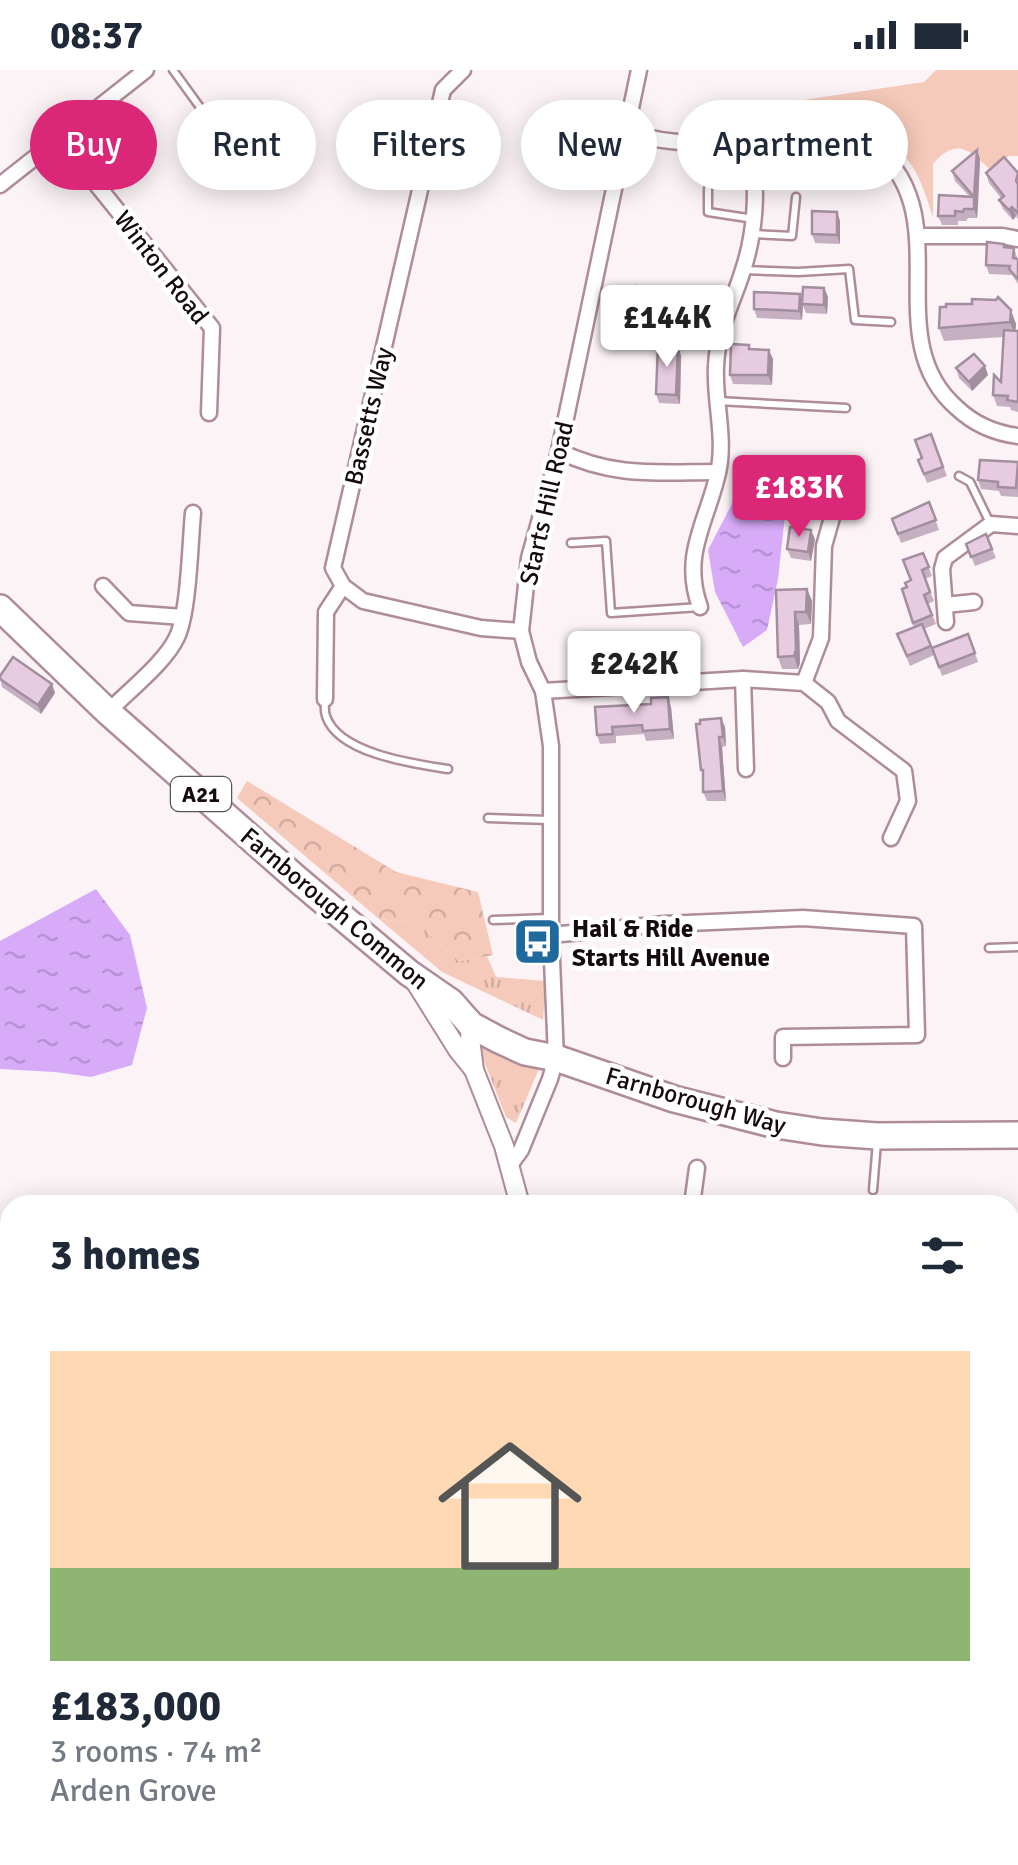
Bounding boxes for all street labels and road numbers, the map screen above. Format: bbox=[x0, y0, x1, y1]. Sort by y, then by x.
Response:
street label: Winton Road bbox=[108, 204, 216, 330]
street label: Bassetts Way bbox=[338, 344, 399, 488]
street label: Starts Hill Road bbox=[513, 418, 580, 588]
road number: A21 bbox=[171, 777, 231, 811]
street label: Farnborough Common bbox=[234, 821, 435, 996]
street label: Farnborough Way bbox=[602, 1060, 790, 1141]

